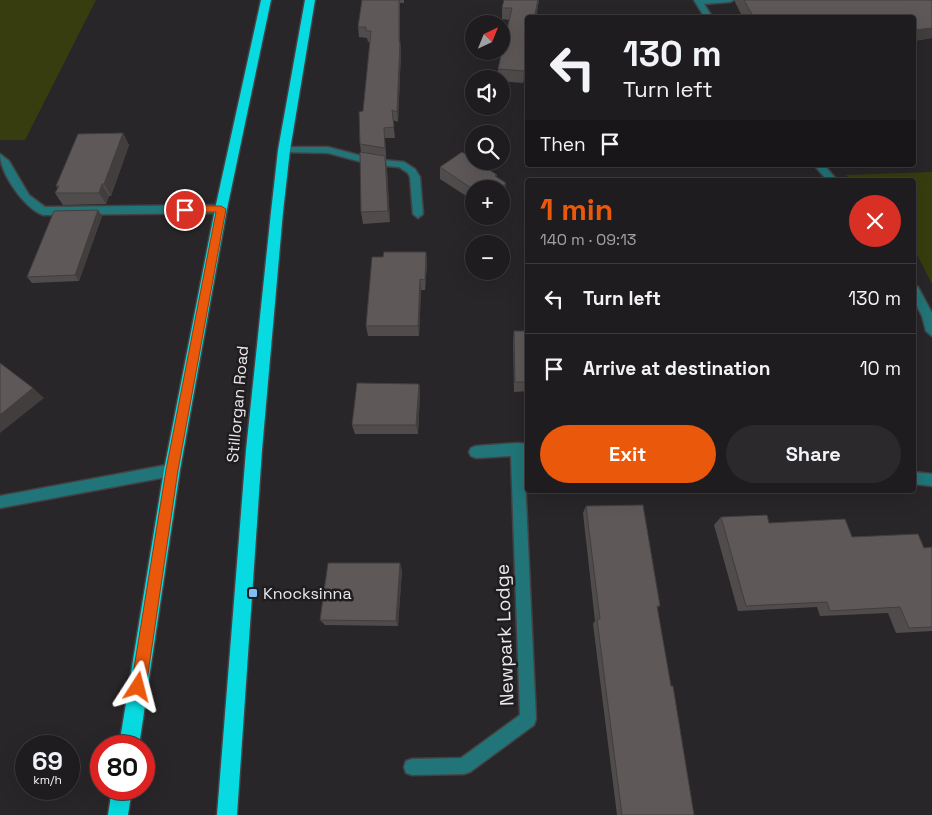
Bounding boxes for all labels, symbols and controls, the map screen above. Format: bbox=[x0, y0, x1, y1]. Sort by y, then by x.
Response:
north arrow bbox=[465, 15, 510, 60]
map controls bbox=[465, 15, 510, 280]
text: 130 m bbox=[623, 32, 722, 76]
icon: left bbox=[540, 35, 605, 100]
button: sound bbox=[465, 70, 510, 115]
text: Turn left bbox=[623, 75, 713, 103]
button: search bbox=[465, 125, 510, 170]
icon: arrive bbox=[596, 130, 624, 158]
text: Then bbox=[540, 132, 586, 157]
button: + bbox=[465, 180, 510, 225]
pin bbox=[164, 189, 206, 231]
text: 1 min bbox=[540, 190, 613, 229]
button: close bbox=[849, 195, 901, 247]
icon: arrive bbox=[171, 196, 199, 224]
text: 140 m · 09:13 bbox=[540, 229, 636, 250]
button: − bbox=[465, 235, 510, 280]
icon: left bbox=[540, 285, 568, 313]
text: Turn left bbox=[583, 286, 661, 311]
text: 130 m bbox=[848, 286, 901, 311]
street label: Stillorgan Road bbox=[222, 345, 253, 463]
icon: arrive bbox=[540, 355, 568, 383]
text: Arrive at destination bbox=[583, 356, 771, 381]
text: 10 m bbox=[860, 356, 901, 381]
button: Exit bbox=[540, 425, 716, 483]
button: Share bbox=[726, 425, 901, 483]
street label: Newpark Lodge bbox=[490, 564, 519, 706]
place label: Knocksinna bbox=[263, 583, 352, 604]
marker: Knocksinna bbox=[247, 587, 259, 599]
position arrow bbox=[111, 660, 163, 712]
speed limit sign: 80 bbox=[90, 735, 155, 800]
text: 69 bbox=[32, 745, 63, 777]
text: km/h bbox=[33, 772, 62, 788]

